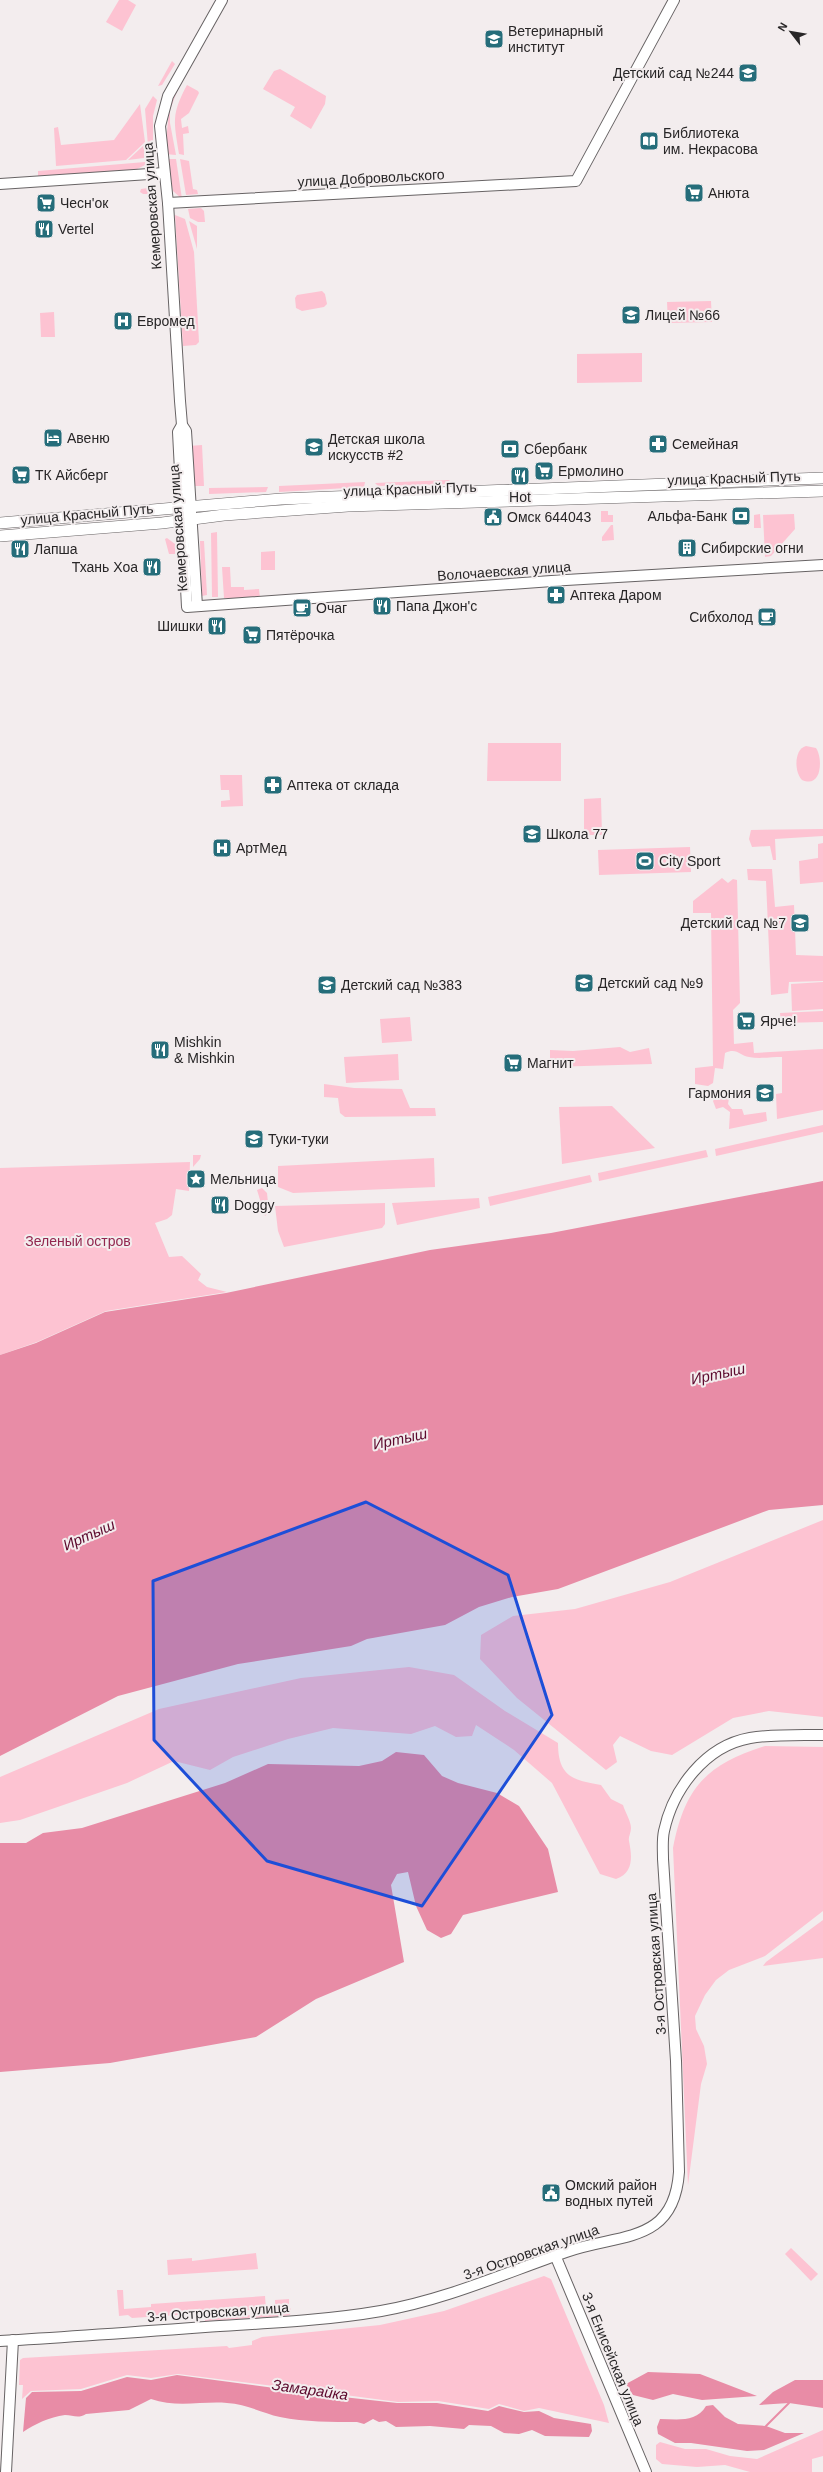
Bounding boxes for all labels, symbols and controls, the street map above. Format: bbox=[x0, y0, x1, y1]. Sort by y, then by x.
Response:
north arrow bbox=[771, 12, 811, 52]
text: N bbox=[775, 20, 790, 33]
place label: Ветеринарный институт bbox=[508, 23, 603, 55]
school or university icon: Ветеринарный институт bbox=[483, 28, 505, 50]
school or university icon: Детский сад №244 bbox=[737, 62, 759, 84]
place label: Детский сад №244 bbox=[613, 65, 734, 81]
place label: Библиотека им. Некрасова bbox=[663, 125, 758, 157]
library icon: Библиотека им. Некрасова bbox=[638, 130, 660, 152]
street label: Кемеровская улица bbox=[140, 142, 164, 270]
street label: улица Добровольского bbox=[297, 166, 445, 190]
supermarket icon: Анюта bbox=[683, 182, 705, 204]
place label: Анюта bbox=[708, 185, 750, 201]
supermarket icon: Чесн'ок bbox=[35, 192, 57, 214]
place label: Чесн'ок bbox=[60, 195, 109, 211]
restaurant icon: Vertel bbox=[33, 218, 55, 240]
place label: Vertel bbox=[58, 221, 94, 237]
school or university icon: Лицей №66 bbox=[620, 304, 642, 326]
place label: Лицей №66 bbox=[645, 307, 720, 323]
hospital icon: Евромед bbox=[112, 310, 134, 332]
place label: Евромед bbox=[137, 313, 195, 329]
hotel icon: Авеню bbox=[42, 427, 64, 449]
place label: Авеню bbox=[67, 430, 110, 446]
place label: Детская школа искусств #2 bbox=[328, 431, 425, 463]
pharmacy icon: Семейная bbox=[647, 433, 669, 455]
school or university icon: Детская школа искусств #2 bbox=[303, 436, 325, 458]
place label: Семейная bbox=[672, 436, 738, 452]
bank icon: Сбербанк bbox=[499, 438, 521, 460]
place label: Сбербанк bbox=[524, 441, 588, 457]
supermarket icon: Ермолино bbox=[533, 460, 555, 482]
place label: Ермолино bbox=[558, 463, 624, 479]
supermarket icon: ТК Айсберг bbox=[10, 464, 32, 486]
street label: Кемеровская улица bbox=[166, 464, 190, 592]
restaurant icon: Hot bbox=[509, 465, 531, 487]
place label: ТК Айсберг bbox=[35, 467, 108, 483]
street label: улица Красный Путь bbox=[667, 468, 801, 488]
street label: улица Красный Путь bbox=[343, 479, 477, 499]
place label: Hot bbox=[509, 489, 531, 505]
street label: улица Красный Путь bbox=[20, 500, 154, 528]
bank icon: Альфа-Банк bbox=[730, 505, 752, 527]
public building icon: Омск 644043 bbox=[482, 506, 504, 528]
place label: Альфа-Банк bbox=[647, 508, 728, 524]
place label: Омск 644043 bbox=[507, 509, 591, 525]
building icon: Сибирские огни bbox=[676, 537, 698, 559]
restaurant icon: Лапша bbox=[9, 538, 31, 560]
place label: Сибирские огни bbox=[701, 540, 804, 556]
place label: Лапша bbox=[34, 541, 78, 557]
restaurant icon: Тхань Хоа bbox=[141, 556, 163, 578]
street label: Волочаевская улица bbox=[437, 558, 572, 584]
place label: Тхань Хоа bbox=[72, 559, 138, 575]
pharmacy icon: Аптека Даром bbox=[545, 584, 567, 606]
place label: Аптека Даром bbox=[570, 587, 662, 603]
restaurant icon: Папа Джон'с bbox=[371, 595, 393, 617]
cafe icon: Очаг bbox=[291, 597, 313, 619]
place label: Папа Джон'с bbox=[396, 598, 477, 614]
place label: Очаг bbox=[316, 600, 347, 616]
cafe icon: Сибхолод bbox=[756, 606, 778, 628]
place label: Сибхолод bbox=[689, 609, 753, 625]
restaurant icon: Шишки bbox=[206, 615, 228, 637]
place label: Шишки bbox=[157, 618, 203, 634]
supermarket icon: Пятёрочка bbox=[241, 624, 263, 646]
place label: Пятёрочка bbox=[266, 627, 335, 643]
pharmacy icon: Аптека от склада bbox=[262, 774, 284, 796]
place label: Аптека от склада bbox=[287, 777, 399, 793]
school or university icon: Школа 77 bbox=[521, 823, 543, 845]
place label: Школа 77 bbox=[546, 826, 608, 842]
hospital icon: АртМед bbox=[211, 837, 233, 859]
place label: АртМед bbox=[236, 840, 287, 856]
sports icon: City Sport bbox=[634, 850, 656, 872]
place label: City Sport bbox=[659, 853, 721, 869]
school or university icon: Детский сад №7 bbox=[789, 912, 811, 934]
place label: Детский сад №7 bbox=[681, 915, 786, 931]
school or university icon: Детский сад №9 bbox=[573, 972, 595, 994]
school or university icon: Детский сад №383 bbox=[316, 974, 338, 996]
place label: Детский сад №9 bbox=[598, 975, 704, 991]
place label: Детский сад №383 bbox=[341, 977, 462, 993]
supermarket icon: Ярче! bbox=[735, 1010, 757, 1032]
place label: Ярче! bbox=[760, 1013, 797, 1029]
place label: Mishkin & Mishkin bbox=[174, 1034, 235, 1066]
restaurant icon: Mishkin & Mishkin bbox=[149, 1039, 171, 1061]
supermarket icon: Магнит bbox=[502, 1052, 524, 1074]
place label: Магнит bbox=[527, 1055, 574, 1071]
school or university icon: Гармония bbox=[754, 1082, 776, 1104]
place label: Гармония bbox=[688, 1085, 751, 1101]
school or university icon: Туки-туки bbox=[243, 1128, 265, 1150]
place label: Туки-туки bbox=[268, 1131, 329, 1147]
place icon: Мельница bbox=[185, 1168, 207, 1190]
place label: Мельница bbox=[210, 1171, 276, 1187]
restaurant icon: Doggy bbox=[209, 1194, 231, 1216]
place label: Doggy bbox=[234, 1197, 274, 1213]
park label: Зеленый остров bbox=[25, 1233, 131, 1249]
water label: Иртыш bbox=[689, 1359, 747, 1388]
water label: Иртыш bbox=[371, 1424, 429, 1453]
water label: Иртыш bbox=[60, 1515, 118, 1554]
street label: 3-я Островская улица bbox=[643, 1892, 669, 2036]
place label: Омский район водных путей bbox=[565, 2177, 657, 2209]
public building icon: Омский район водных путей bbox=[540, 2182, 562, 2204]
street label: 3-я Островская улица bbox=[461, 2221, 601, 2283]
street label: 3-я Енисейская улица bbox=[579, 2290, 647, 2428]
street label: 3-я Островская улица bbox=[146, 2299, 290, 2325]
water label: Замарайка bbox=[271, 2376, 349, 2403]

